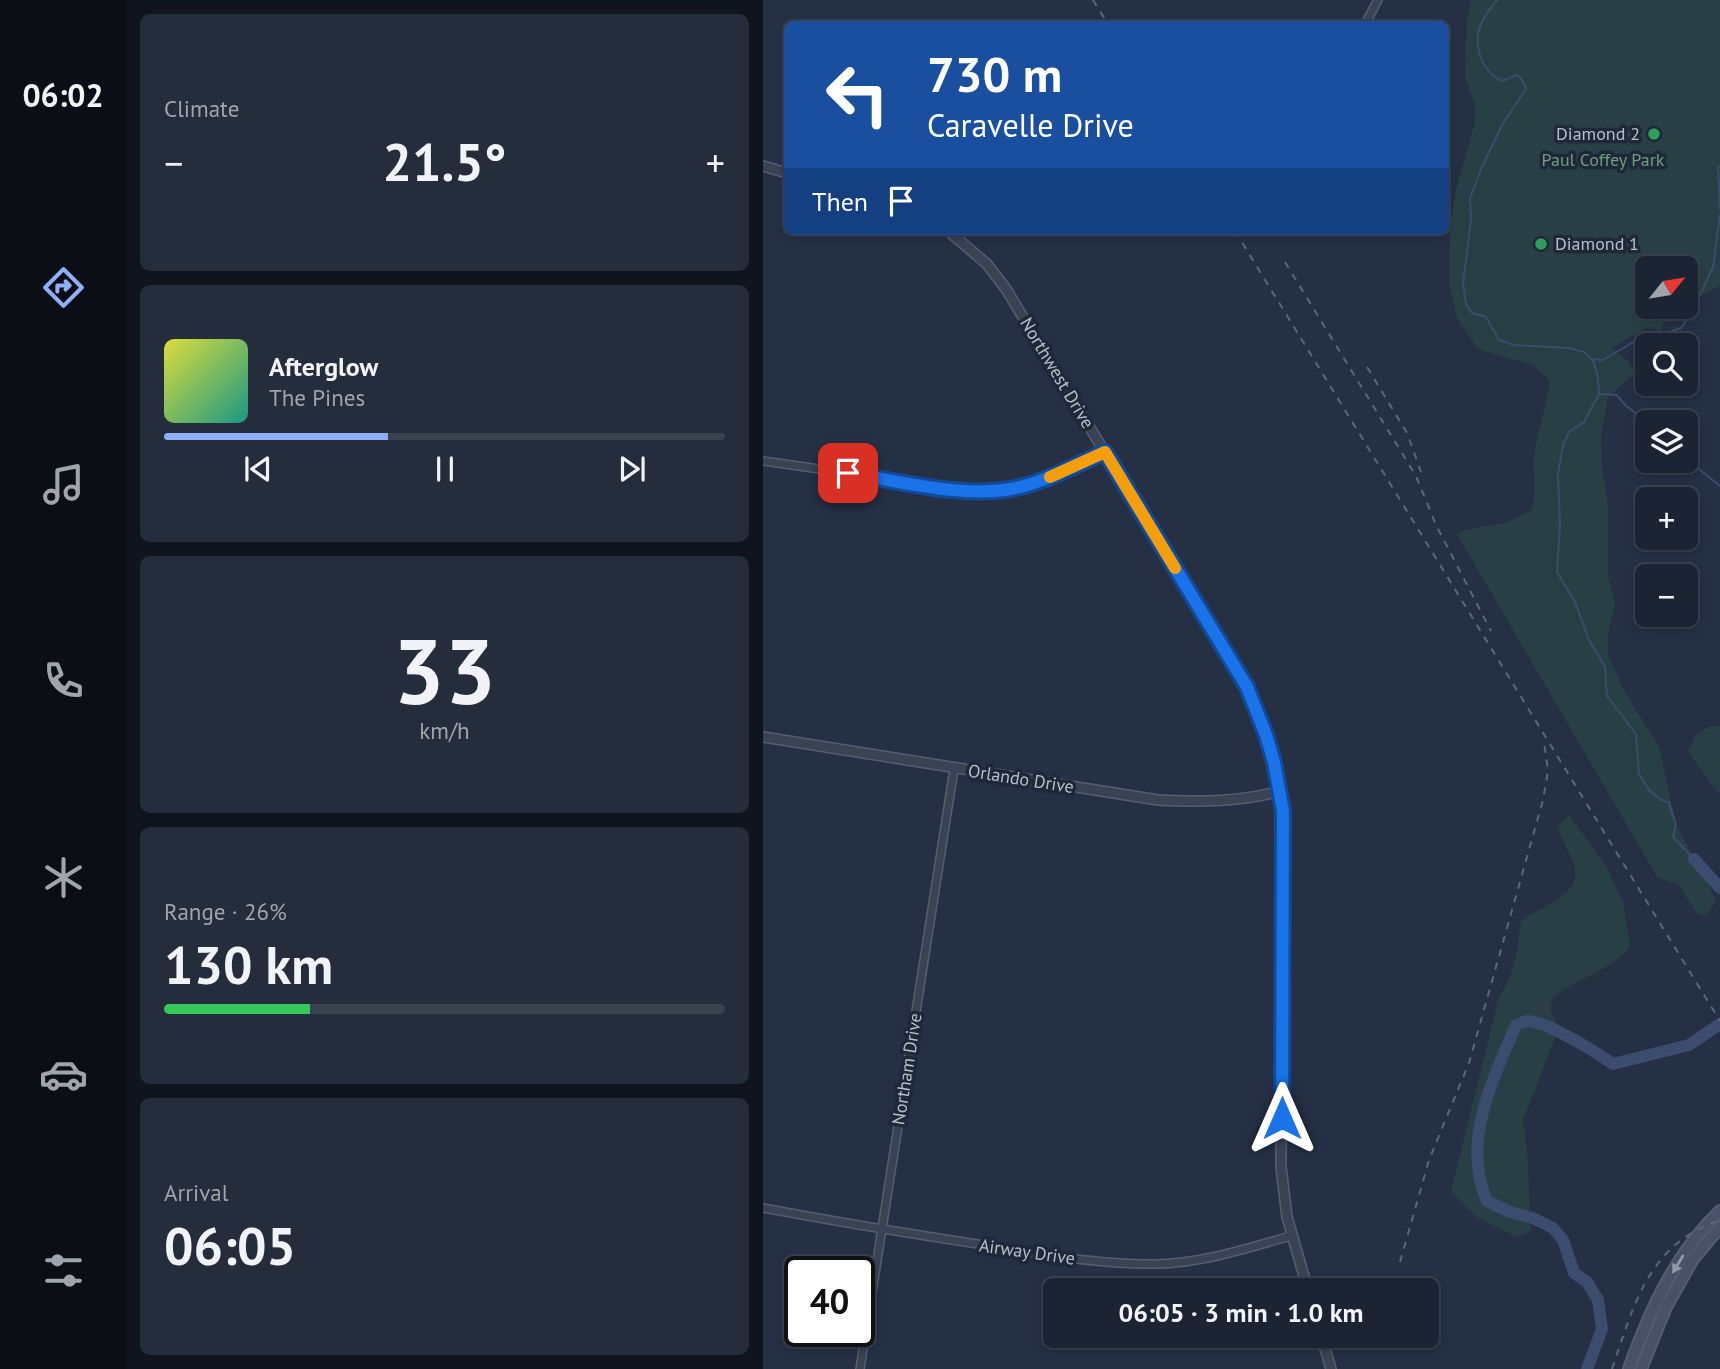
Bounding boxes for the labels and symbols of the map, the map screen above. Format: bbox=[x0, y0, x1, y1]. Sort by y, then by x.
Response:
place label: Diamond 2 bbox=[1556, 122, 1640, 145]
marker: Diamond 2 bbox=[1646, 126, 1662, 142]
park label: Paul Coffey Park bbox=[1542, 148, 1665, 171]
place label: Diamond 1 bbox=[1555, 232, 1639, 255]
marker: Diamond 1 bbox=[1533, 236, 1549, 252]
north arrow bbox=[1635, 256, 1697, 318]
street label: Northwest Drive bbox=[1015, 313, 1100, 432]
pin bbox=[818, 443, 878, 503]
street label: Orlando Drive bbox=[966, 759, 1076, 798]
street label: Northam Drive bbox=[886, 1011, 927, 1127]
position arrow bbox=[1245, 1081, 1319, 1155]
street label: Airway Drive bbox=[978, 1233, 1076, 1270]
one-way arrow bbox=[1671, 1255, 1684, 1274]
speed limit sign: 40 bbox=[784, 1256, 875, 1347]

